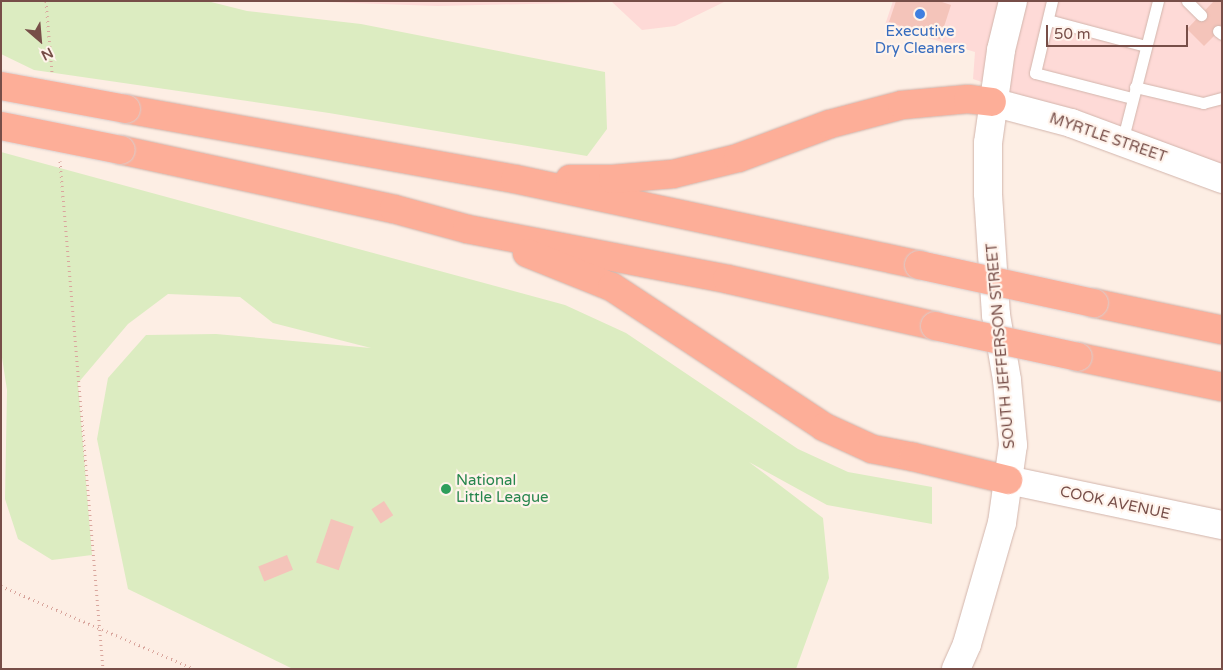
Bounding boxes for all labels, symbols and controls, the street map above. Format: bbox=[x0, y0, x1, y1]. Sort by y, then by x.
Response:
marker: Executive Dry Cleaners bbox=[914, 8, 926, 20]
north arrow bbox=[15, 15, 65, 65]
scale bar bbox=[1048, 15, 1190, 47]
place label: Executive Dry Cleaners bbox=[875, 22, 965, 57]
text: 50 m bbox=[1054, 25, 1091, 43]
text: N bbox=[38, 44, 56, 64]
street label: MYRTLE STREET bbox=[1047, 110, 1169, 166]
street label: SOUTH JEFFERSON STREET bbox=[983, 242, 1019, 450]
place label: National Little League bbox=[456, 471, 549, 506]
marker: National Little League bbox=[440, 483, 452, 495]
street label: COOK AVENUE bbox=[1058, 483, 1172, 523]

